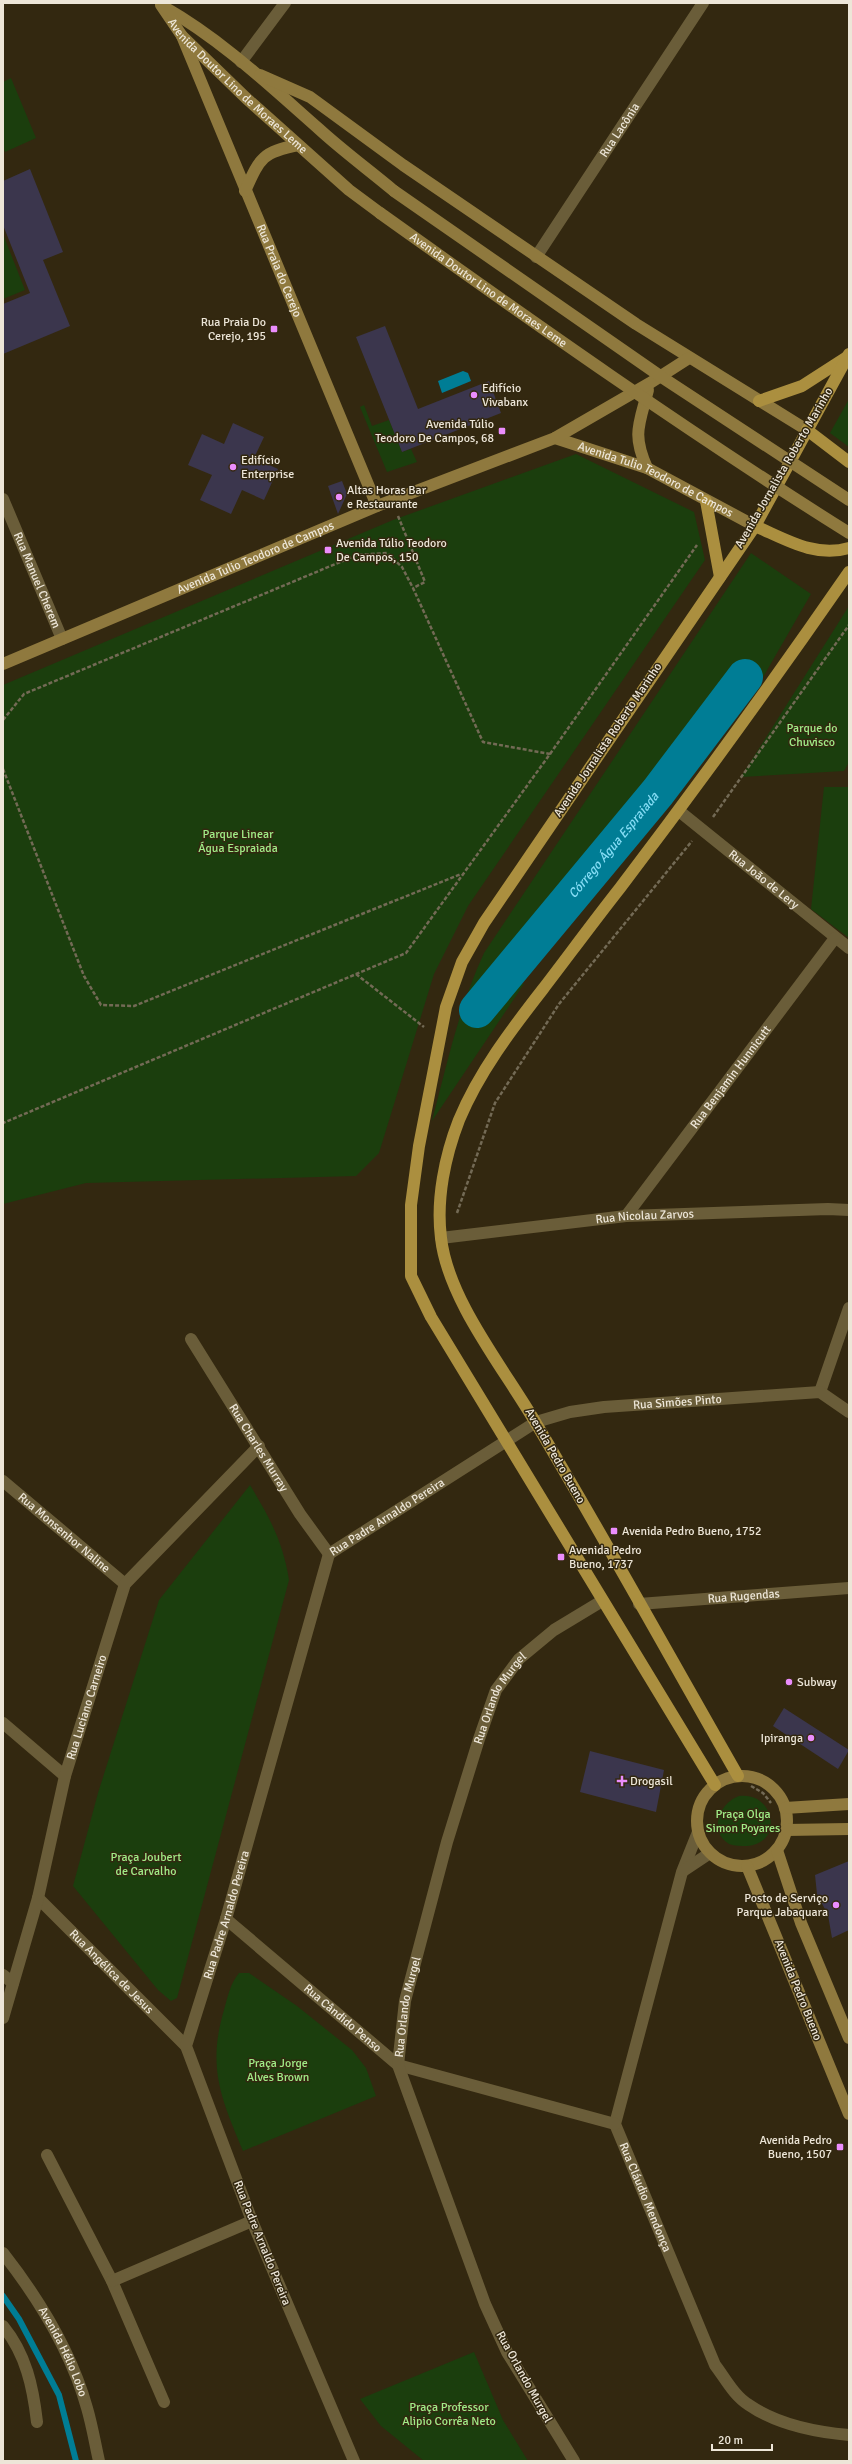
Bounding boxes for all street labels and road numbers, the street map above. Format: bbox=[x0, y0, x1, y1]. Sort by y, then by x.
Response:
street label: Avenida Doutor Lino de Moraes Leme bbox=[165, 15, 311, 157]
street label: Rua Lacônia bbox=[596, 100, 643, 160]
street label: Rua Praia do Cerejo bbox=[253, 222, 305, 319]
street label: Avenida Doutor Lino de Moraes Leme bbox=[407, 229, 570, 351]
street label: Avenida Jornalista Roberto Marinho bbox=[732, 385, 836, 551]
street label: Avenida Tulio Teodoro de Campos bbox=[576, 438, 736, 520]
street label: Avenida Tulio Teodoro de Campos bbox=[175, 518, 336, 597]
street label: Rua Manuel Cherem bbox=[10, 530, 64, 630]
street label: Avenida Jornalista Roberto Marinho bbox=[551, 660, 665, 820]
street label: Rua João de Lery bbox=[726, 847, 802, 913]
street label: Rua Benjamin Hunnicutt bbox=[687, 1022, 774, 1131]
street label: Rua Nicolau Zarvos bbox=[595, 1206, 694, 1227]
street label: Rua Simões Pinto bbox=[632, 1391, 722, 1412]
street label: Rua Charles Murray bbox=[226, 1401, 292, 1495]
street label: Avenida Pedro Bueno bbox=[522, 1406, 588, 1506]
street label: Rua Padre Arnaldo Pereira bbox=[327, 1475, 447, 1559]
street label: Rua Monsenhor Naline bbox=[15, 1489, 113, 1576]
street label: Rua Rugendas bbox=[707, 1586, 780, 1606]
street label: Rua Orlando Murgel bbox=[470, 1648, 530, 1746]
street label: Rua Luciano Carneiro bbox=[63, 1653, 110, 1762]
street label: Rua Padre Arnaldo Pereira bbox=[200, 1849, 252, 1981]
street label: Rua Angélica de Jesus bbox=[66, 1926, 157, 2017]
street label: Avenida Pedro Bueno bbox=[771, 1937, 825, 2043]
street label: Rua Orlando Murgel bbox=[391, 1954, 424, 2058]
street label: Rua Cândido Penso bbox=[301, 1981, 385, 2055]
street label: Rua Cláudio Mendonça bbox=[616, 2140, 675, 2254]
street label: Rua Padre Arnaldo Pereira bbox=[230, 2178, 294, 2308]
street label: Avenida Hélio Lobo bbox=[35, 2304, 91, 2398]
street label: Rua Orlando Murgel bbox=[493, 2329, 556, 2426]

